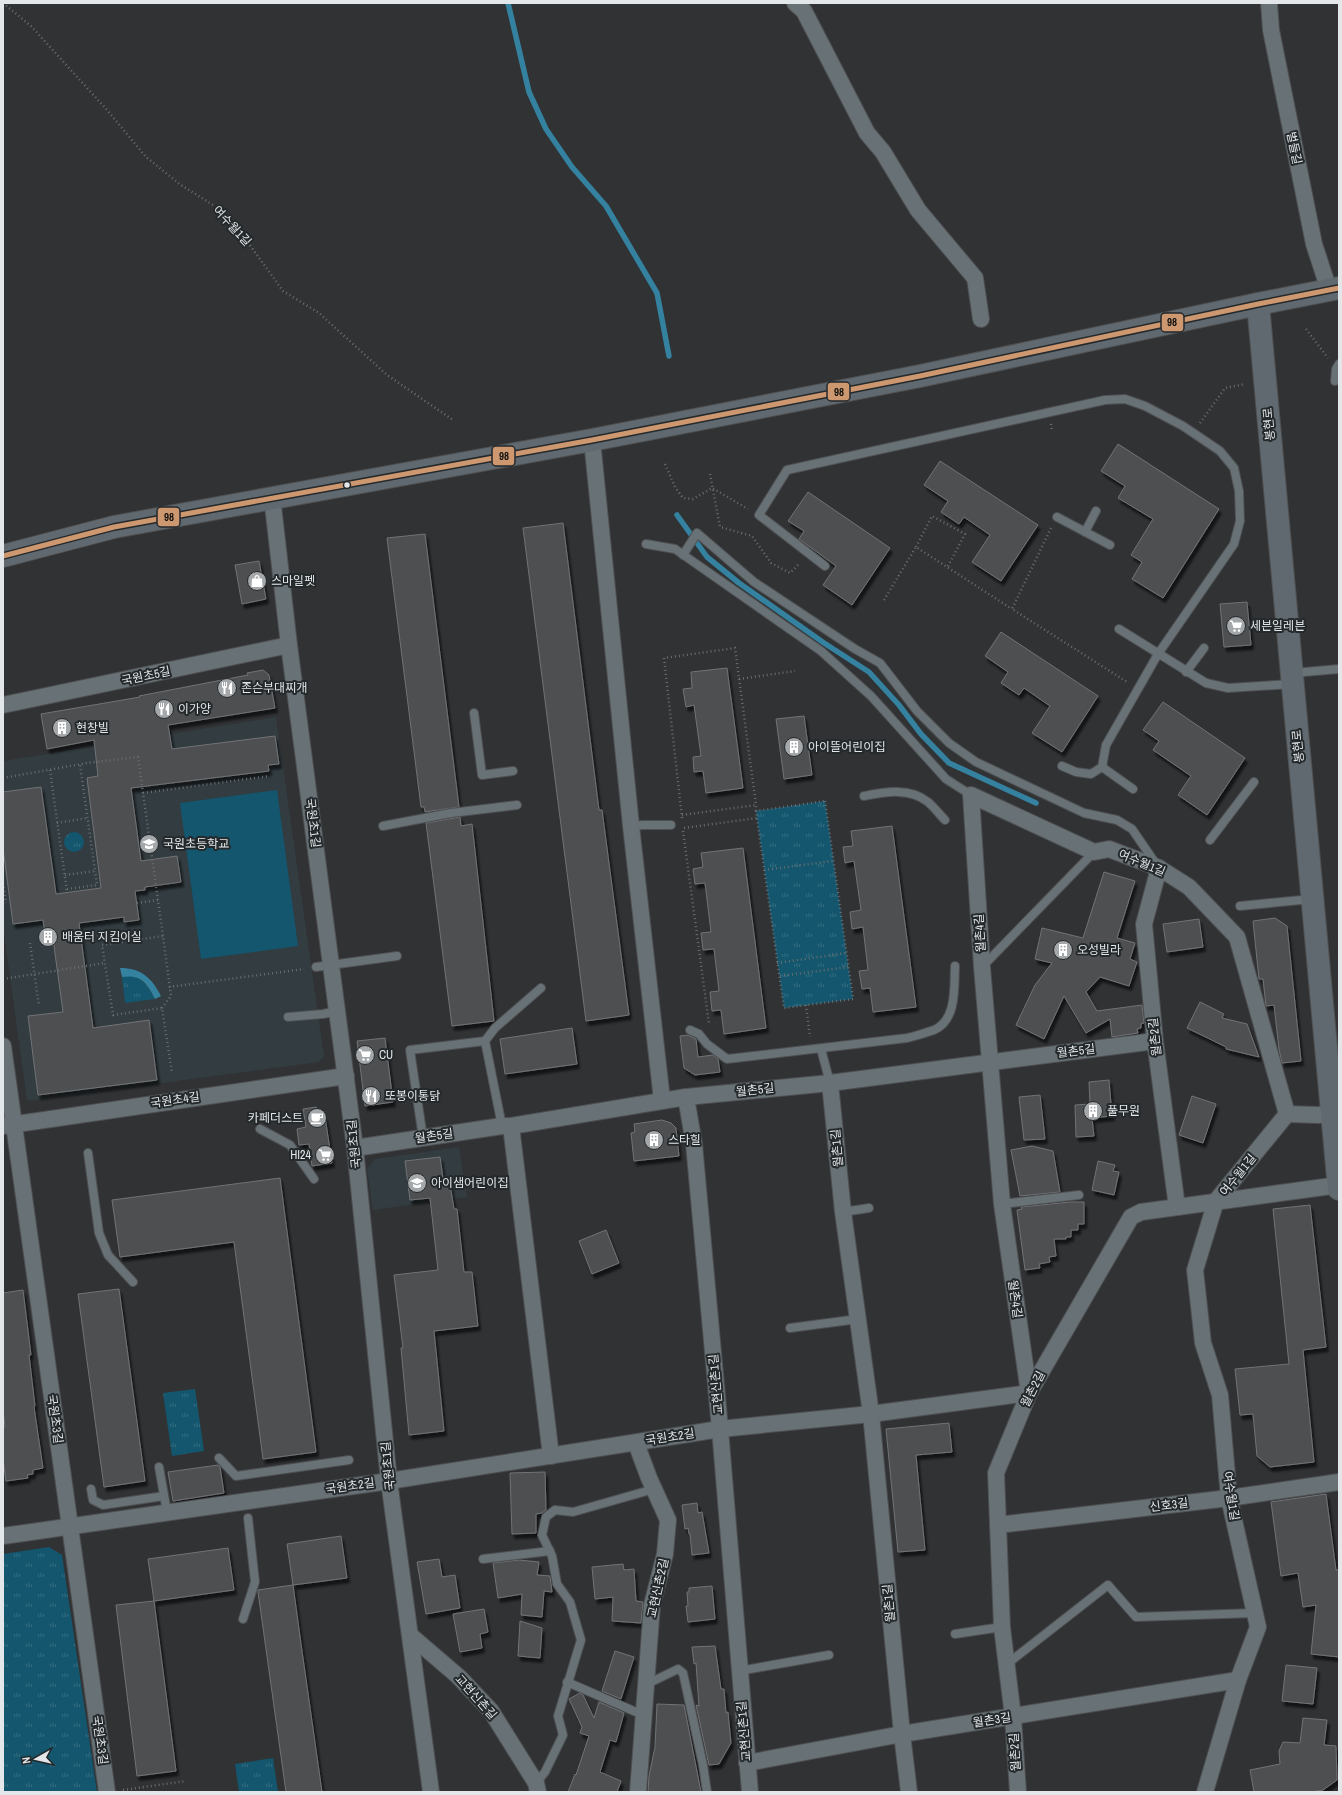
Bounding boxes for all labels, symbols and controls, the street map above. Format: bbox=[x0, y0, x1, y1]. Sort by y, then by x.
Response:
street label: 벌들길 bbox=[1283, 130, 1305, 166]
street label: 여수월1길 bbox=[209, 202, 255, 250]
line badge: 98 bbox=[1161, 313, 1184, 332]
text: 98 bbox=[1167, 315, 1177, 329]
line badge: 98 bbox=[827, 382, 850, 401]
text: 98 bbox=[834, 385, 844, 399]
street label: 봉현로 bbox=[1260, 407, 1278, 441]
line badge: 98 bbox=[492, 446, 515, 466]
text: 98 bbox=[499, 449, 509, 463]
unlabelled marker bbox=[342, 480, 352, 490]
line badge: 98 bbox=[157, 507, 180, 527]
text: 98 bbox=[164, 510, 174, 524]
shop icon: 스마일펫 bbox=[246, 570, 268, 592]
place label: 스마일펫 bbox=[271, 573, 315, 589]
supermarket icon: 세븐일레븐 bbox=[1225, 615, 1247, 637]
place label: 세븐일레븐 bbox=[1250, 618, 1305, 634]
street label: 국원초5길 bbox=[120, 663, 172, 689]
restaurant icon: 존슨부대찌개 bbox=[216, 677, 238, 699]
place label: 존슨부대찌개 bbox=[241, 680, 307, 696]
restaurant icon: 이가양 bbox=[153, 698, 175, 720]
place label: 이가양 bbox=[178, 701, 211, 717]
building icon: 현창빌 bbox=[51, 717, 73, 739]
place label: 현창빌 bbox=[76, 720, 109, 736]
street label: 봉현로 bbox=[1289, 729, 1307, 763]
building icon: 아이뜰어린이집 bbox=[783, 736, 805, 758]
place label: 아이뜰어린이집 bbox=[808, 739, 885, 755]
street label: 국원초1길 bbox=[302, 797, 324, 849]
school or university icon: 국원초등학교 bbox=[138, 833, 160, 855]
place label: 국원초등학교 bbox=[163, 836, 229, 852]
street label: 여수월1길 bbox=[1116, 846, 1168, 880]
street label: 월촌4길 bbox=[971, 913, 989, 953]
building icon: 배움터 지킴이실 bbox=[37, 926, 59, 948]
place label: 배움터 지킴이실 bbox=[62, 929, 142, 945]
building icon: 오성빌라 bbox=[1052, 939, 1074, 961]
place label: 오성빌라 bbox=[1077, 942, 1121, 958]
street label: 월촌2길 bbox=[1145, 1017, 1165, 1057]
street label: 월촌5길 bbox=[1056, 1041, 1096, 1061]
supermarket icon: CU bbox=[354, 1044, 376, 1066]
place label: CU bbox=[379, 1047, 393, 1063]
street label: 월촌5길 bbox=[735, 1080, 775, 1100]
restaurant icon: 또봉이통닭 bbox=[360, 1085, 382, 1107]
place label: 또봉이통닭 bbox=[385, 1088, 440, 1104]
street label: 국원초4길 bbox=[149, 1089, 201, 1111]
building icon: 풀무원 bbox=[1082, 1100, 1104, 1122]
place label: 풀무원 bbox=[1107, 1103, 1140, 1119]
cafe icon: 카페더스트 bbox=[306, 1107, 328, 1129]
place label: 카페더스트 bbox=[248, 1110, 303, 1126]
street label: 국원초1길 bbox=[343, 1118, 365, 1170]
street label: 월촌5길 bbox=[414, 1125, 454, 1147]
street label: 월촌1길 bbox=[827, 1128, 847, 1168]
building icon: 스타힐 bbox=[643, 1129, 665, 1151]
place label: 스타힐 bbox=[668, 1132, 701, 1148]
supermarket icon: HI24 bbox=[314, 1144, 336, 1166]
place label: HI24 bbox=[290, 1147, 312, 1163]
street label: 여수월1길 bbox=[1216, 1151, 1260, 1199]
school or university icon: 아이샘어린이집 bbox=[406, 1172, 428, 1194]
place label: 아이샘어린이집 bbox=[431, 1175, 508, 1191]
street label: 월촌4길 bbox=[1004, 1279, 1026, 1319]
street label: 교현신촌1길 bbox=[705, 1353, 727, 1415]
street label: 월촌2길 bbox=[1017, 1368, 1049, 1410]
street label: 국원초3길 bbox=[44, 1393, 66, 1445]
street label: 국원초2길 bbox=[644, 1425, 696, 1449]
street label: 국원초1길 bbox=[377, 1440, 399, 1492]
street label: 여수월1길 bbox=[1219, 1470, 1243, 1522]
street label: 국원초2길 bbox=[324, 1475, 376, 1497]
street label: 신호3길 bbox=[1149, 1495, 1189, 1515]
street label: 교현신촌2길 bbox=[644, 1557, 672, 1619]
street label: 월촌1길 bbox=[879, 1583, 899, 1623]
street label: 교현신촌길 bbox=[452, 1671, 500, 1723]
street label: 교현신촌1길 bbox=[733, 1700, 755, 1762]
street label: 월촌3길 bbox=[972, 1709, 1012, 1731]
street label: 국원초3길 bbox=[89, 1714, 111, 1766]
street label: 월촌2길 bbox=[1006, 1732, 1024, 1772]
north arrow bbox=[16, 1739, 56, 1779]
text: N bbox=[19, 1756, 33, 1765]

